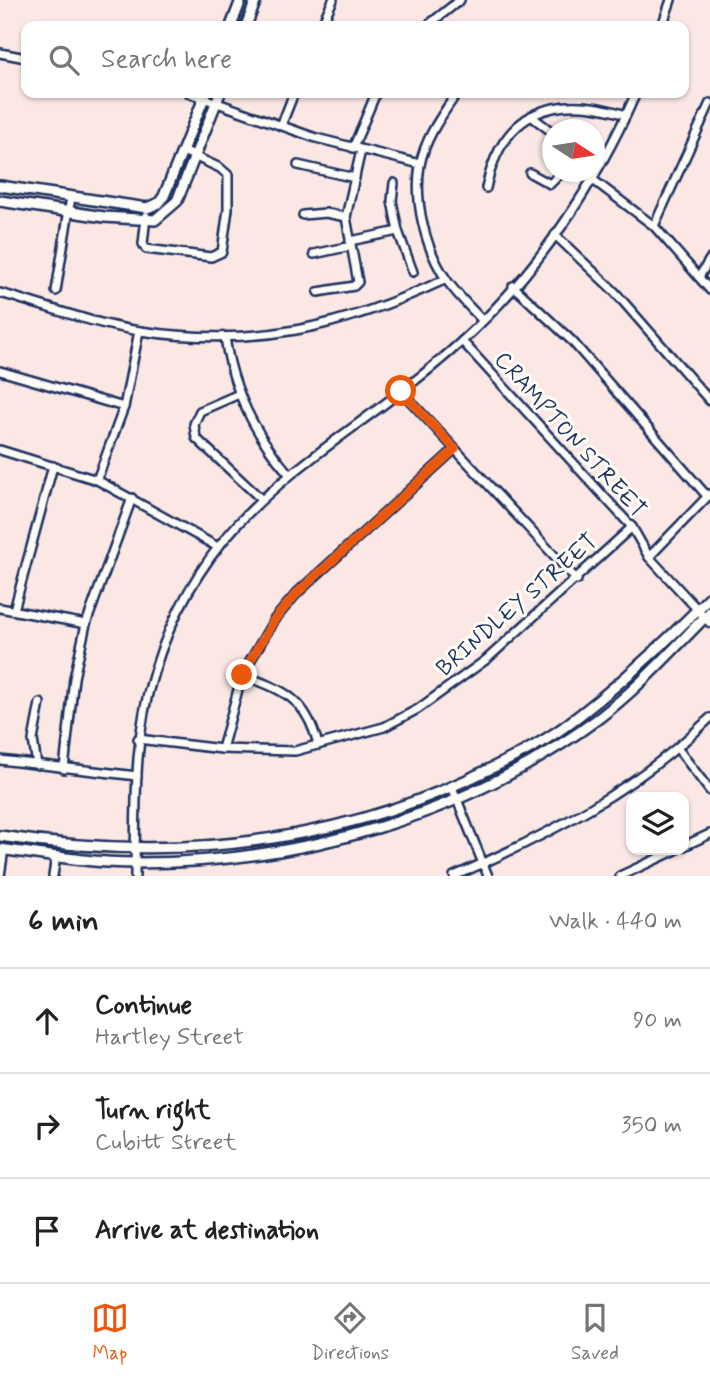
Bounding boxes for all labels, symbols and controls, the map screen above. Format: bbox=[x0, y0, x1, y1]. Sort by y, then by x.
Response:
search box bbox=[21, 21, 689, 98]
icon: search bbox=[45, 41, 83, 79]
text: Search here bbox=[101, 43, 232, 77]
north arrow bbox=[542, 119, 605, 182]
street label: CRAMPTON STREET bbox=[487, 346, 652, 525]
route start bbox=[385, 375, 416, 406]
street label: BRINDLEY STREET bbox=[430, 527, 604, 684]
route end bbox=[226, 659, 257, 690]
map controls bbox=[626, 792, 689, 855]
button: layers bbox=[626, 792, 689, 855]
text: 6 min bbox=[28, 902, 99, 941]
text: Walk · 440 m bbox=[549, 907, 682, 937]
text: Continue bbox=[95, 989, 192, 1023]
icon: ahead bbox=[28, 1002, 66, 1040]
text: 90 m bbox=[633, 1006, 682, 1036]
text: Hartley Street bbox=[95, 1023, 244, 1053]
text: Turn right bbox=[95, 1094, 211, 1128]
icon: right bbox=[28, 1107, 66, 1145]
text: 350 m bbox=[621, 1111, 682, 1141]
text: Cubitt Street bbox=[95, 1128, 237, 1158]
icon: arrive bbox=[28, 1212, 66, 1250]
text: Arrive at destination bbox=[95, 1214, 319, 1248]
tab: Map bbox=[91, 1299, 129, 1366]
tab: Directions bbox=[311, 1299, 389, 1366]
tab: Saved bbox=[571, 1299, 619, 1366]

